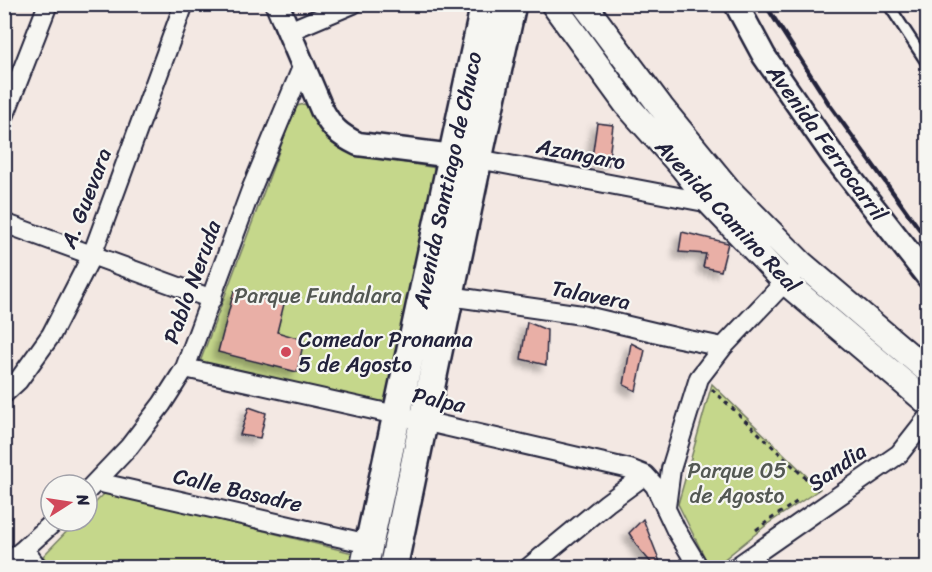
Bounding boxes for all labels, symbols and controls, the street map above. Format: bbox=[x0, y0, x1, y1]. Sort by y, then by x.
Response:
street label: Avenida Santiago de Chuco bbox=[401, 48, 493, 313]
street label: Avenida Ferrocarril bbox=[756, 55, 898, 231]
street label: Azangaro bbox=[532, 126, 629, 182]
street label: Avenida Camino Real bbox=[645, 129, 811, 303]
street label: A. Guevara bbox=[49, 142, 123, 255]
street label: Pablo Neruda bbox=[152, 214, 233, 349]
street label: Talavera bbox=[548, 268, 634, 322]
park label: Parque Fundalara bbox=[234, 276, 402, 315]
place label: Comedor Pronama 5 de Agosto bbox=[298, 320, 473, 384]
marker: Comedor Pronama 5 de Agosto bbox=[279, 345, 293, 359]
street label: Palpa bbox=[409, 375, 470, 425]
street label: Sandia bbox=[799, 432, 875, 502]
park label: Parque 05 de Agosto bbox=[687, 451, 787, 515]
street label: Calle Basadre bbox=[170, 456, 306, 524]
north arrow bbox=[39, 473, 99, 533]
text: N bbox=[68, 491, 99, 509]

